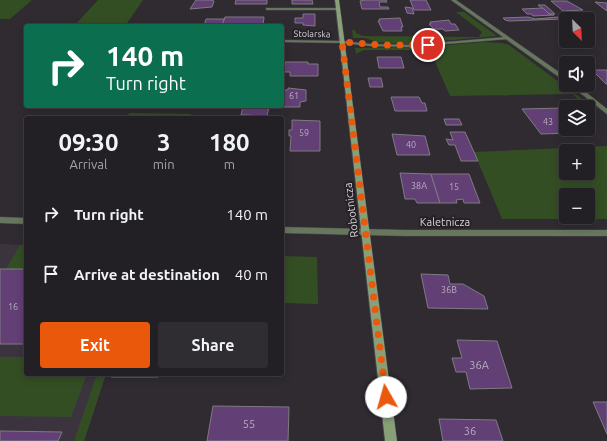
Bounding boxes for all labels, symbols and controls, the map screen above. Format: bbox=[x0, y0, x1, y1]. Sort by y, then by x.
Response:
north arrow bbox=[559, 12, 595, 48]
map controls bbox=[559, 12, 595, 224]
pin bbox=[411, 28, 445, 62]
street label: Stolarska bbox=[293, 29, 331, 39]
icon: arrive bbox=[417, 34, 439, 56]
icon: right bbox=[40, 40, 92, 92]
text: 140 m bbox=[106, 40, 184, 71]
button: sound bbox=[559, 56, 595, 92]
text: Turn right bbox=[106, 73, 186, 93]
house number: 61 bbox=[289, 91, 299, 101]
button: layers bbox=[559, 100, 595, 136]
house number: 43 bbox=[543, 117, 553, 127]
house number: 59 bbox=[299, 128, 309, 138]
text: 09:30 bbox=[58, 129, 118, 156]
text: 3 bbox=[157, 129, 170, 156]
text: 180 bbox=[209, 129, 250, 156]
house number: 40 bbox=[406, 140, 416, 150]
button: + bbox=[559, 144, 595, 180]
text: Arrival bbox=[69, 157, 107, 171]
text: min bbox=[153, 157, 175, 171]
text: m bbox=[224, 157, 235, 171]
house number: 38A bbox=[411, 181, 427, 191]
street label: Robotnicza bbox=[342, 182, 360, 238]
house number: 15 bbox=[449, 182, 459, 192]
button: − bbox=[559, 188, 595, 224]
icon: right bbox=[40, 203, 62, 225]
text: Turn right bbox=[74, 206, 144, 223]
text: 140 m bbox=[226, 206, 268, 223]
street label: Kaletnicza bbox=[420, 216, 470, 228]
icon: arrive bbox=[40, 263, 62, 285]
text: Arrive at destination bbox=[74, 266, 220, 283]
text: 40 m bbox=[235, 266, 268, 283]
house number: 36B bbox=[441, 285, 457, 295]
house number: 16 bbox=[8, 302, 18, 312]
button: Exit bbox=[40, 322, 150, 368]
button: Share bbox=[158, 322, 268, 368]
house number: 36A bbox=[469, 359, 490, 371]
position arrow bbox=[365, 376, 407, 418]
house number: 55 bbox=[243, 418, 255, 430]
house number: 36 bbox=[464, 425, 476, 437]

